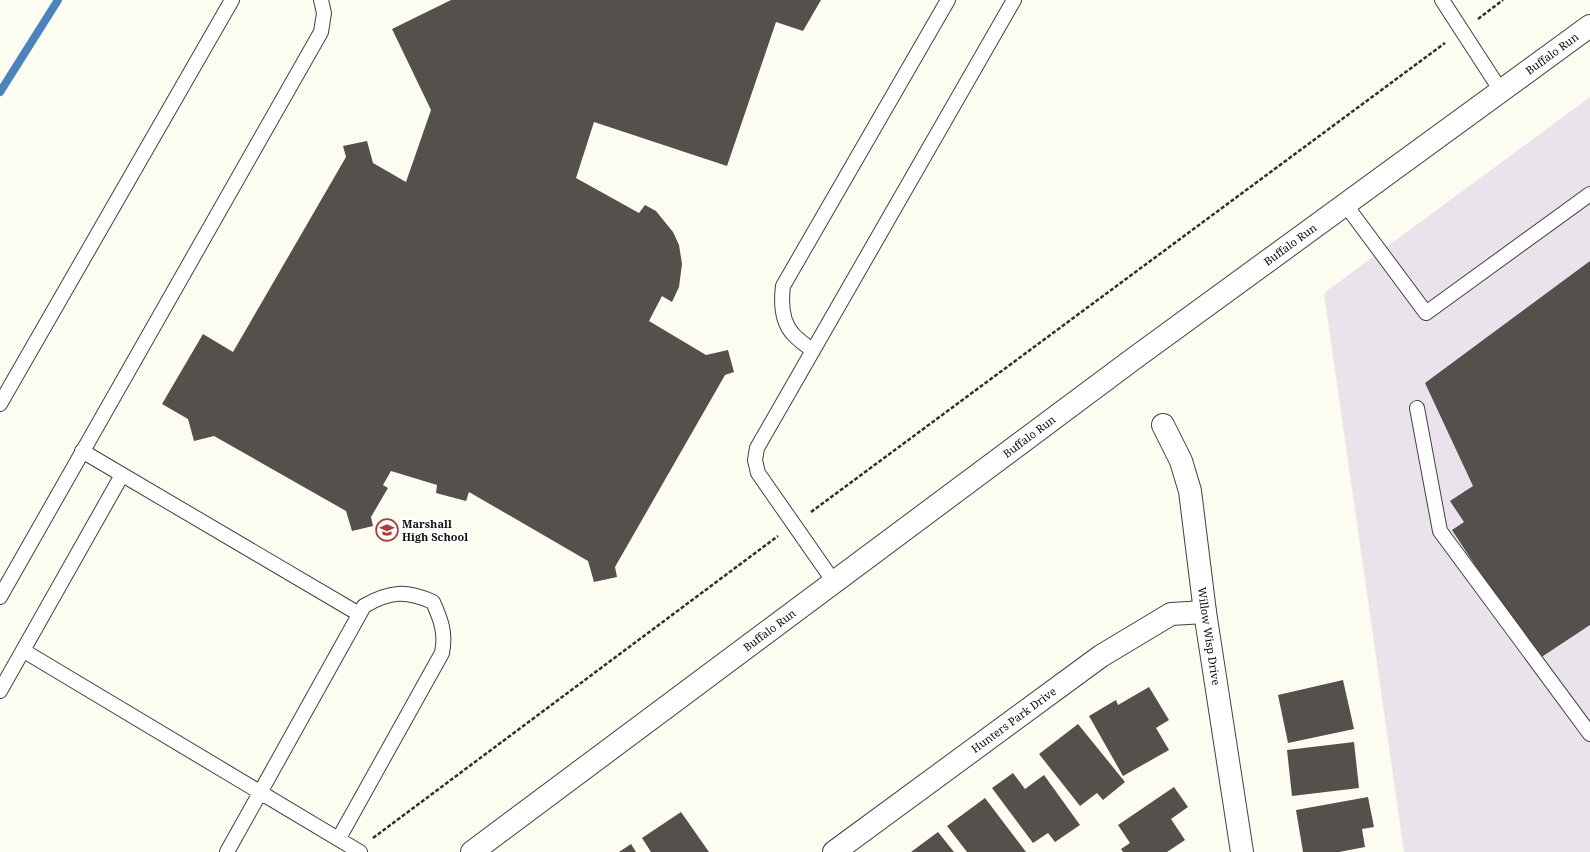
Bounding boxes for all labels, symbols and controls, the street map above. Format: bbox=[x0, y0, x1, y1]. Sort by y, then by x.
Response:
street label: Buffalo Run bbox=[1522, 29, 1581, 78]
street label: Buffalo Run bbox=[1260, 220, 1319, 269]
street label: Buffalo Run bbox=[999, 412, 1058, 461]
place label: Marshall High School bbox=[402, 516, 468, 544]
school or university icon: Marshall High School bbox=[374, 517, 400, 543]
street label: Willow Wisp Drive bbox=[1195, 586, 1224, 686]
street label: Buffalo Run bbox=[740, 605, 799, 654]
street label: Hunters Park Drive bbox=[968, 683, 1059, 756]

